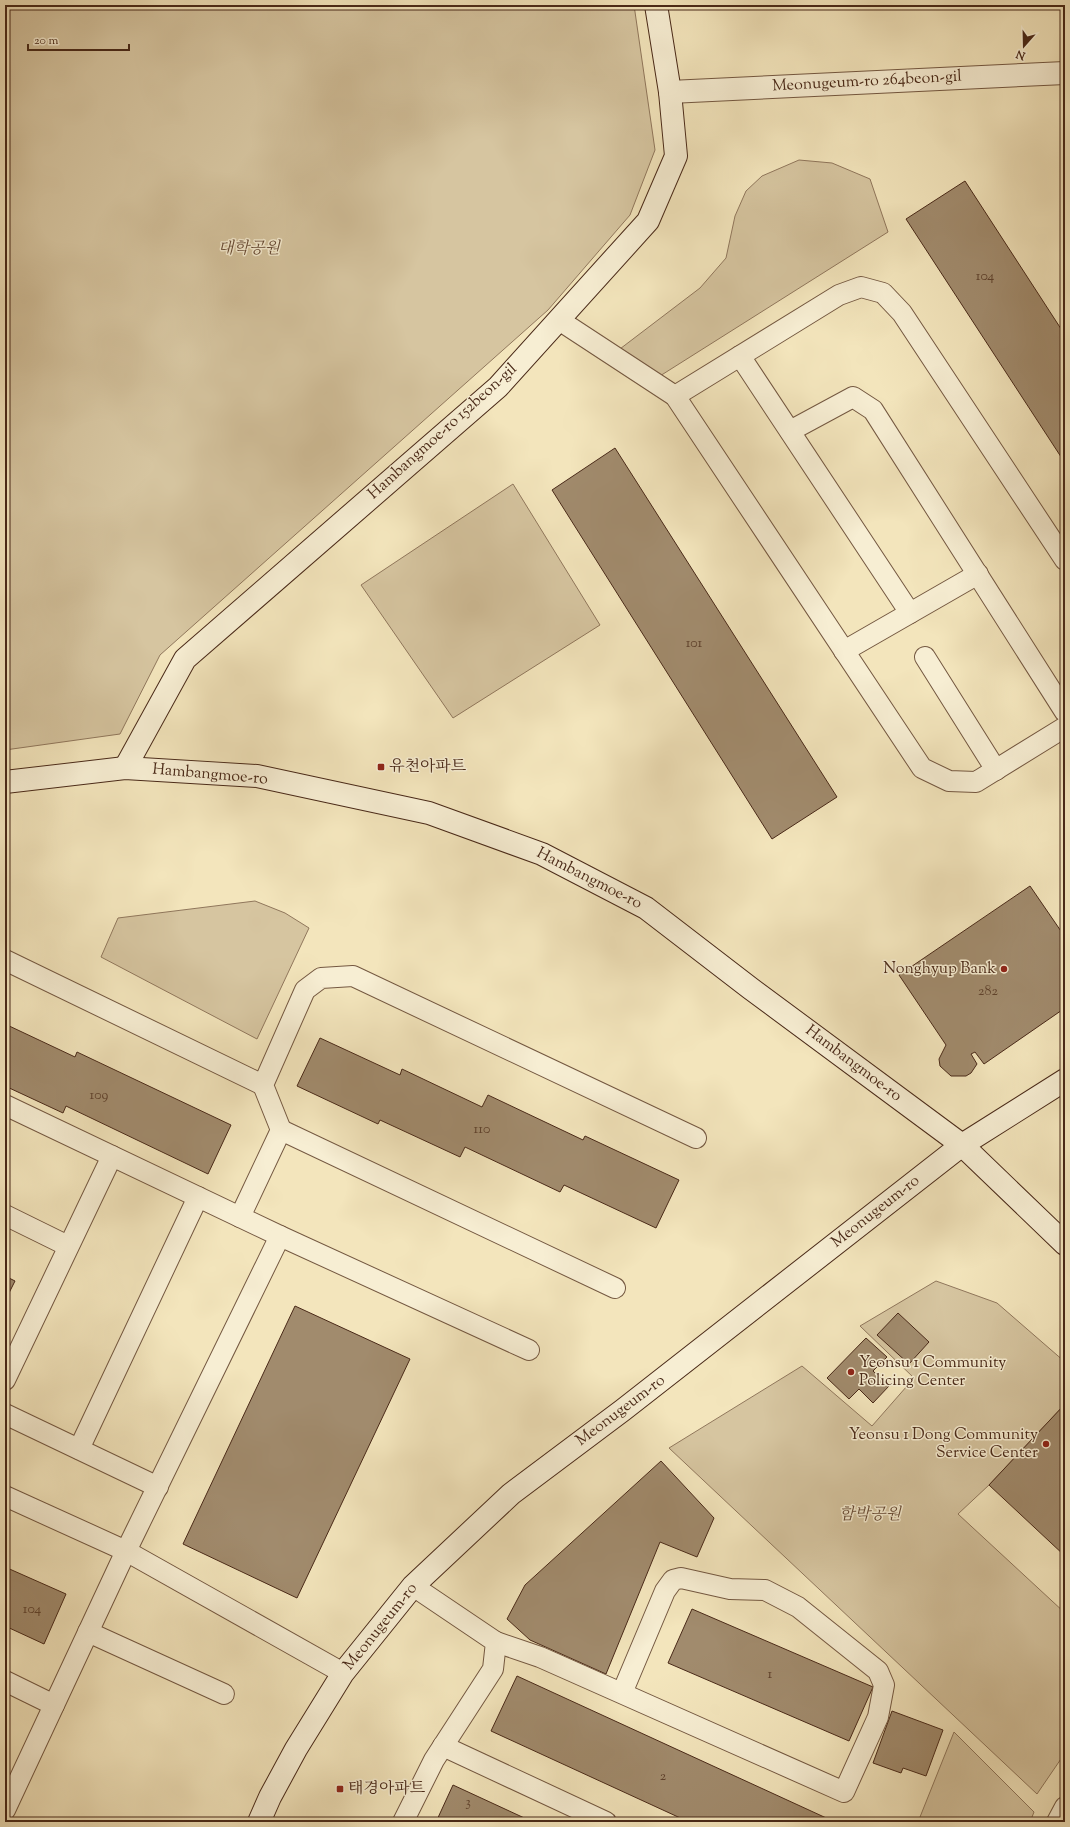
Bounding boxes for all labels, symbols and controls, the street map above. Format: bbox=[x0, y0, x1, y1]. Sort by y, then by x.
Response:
scale bar bbox=[28, 26, 129, 52]
north arrow bbox=[1004, 26, 1044, 66]
text: 20 m bbox=[34, 32, 59, 50]
text: N bbox=[1014, 45, 1029, 64]
street label: Meonugeum-ro 264beon-gil bbox=[772, 66, 963, 98]
park label: 대학공원 bbox=[218, 238, 281, 261]
house number: 104 bbox=[976, 267, 994, 287]
street label: Hambangmoe-ro 152beon-gil bbox=[363, 358, 523, 505]
house number: 101 bbox=[686, 634, 703, 654]
place label: 유천아파트 bbox=[389, 756, 467, 779]
street label: Hambangmoe-ro bbox=[151, 758, 269, 792]
marker: 유천아파트 bbox=[376, 762, 386, 772]
street label: Hambangmoe-ro bbox=[532, 842, 646, 916]
place label: Nonghyup Bank bbox=[883, 958, 996, 981]
marker: Nonghyup Bank bbox=[999, 964, 1009, 974]
house number: 282 bbox=[978, 982, 998, 1002]
street label: Hambangmoe-ro bbox=[800, 1020, 906, 1108]
house number: 109 bbox=[90, 1086, 109, 1106]
house number: 110 bbox=[474, 1120, 490, 1140]
street label: Meonugeum-ro bbox=[827, 1170, 925, 1254]
place label: Yeonsu 1 Community Policing Center bbox=[859, 1352, 1006, 1393]
marker: Yeonsu 1 Community Policing Center bbox=[846, 1367, 856, 1377]
street label: Meonugeum-ro bbox=[571, 1370, 671, 1452]
place label: Yeonsu 1 Dong Community Service Center bbox=[849, 1424, 1038, 1465]
marker: Yeonsu 1 Dong Community Service Center bbox=[1041, 1439, 1051, 1449]
park label: 함박공원 bbox=[839, 1504, 902, 1527]
street label: Meonugeum-ro bbox=[338, 1578, 424, 1676]
house number: 104 bbox=[23, 1600, 41, 1620]
house number: 1 bbox=[768, 1665, 773, 1685]
house number: 2 bbox=[660, 1767, 667, 1787]
place label: 태경아파트 bbox=[348, 1778, 426, 1801]
marker: 태경아파트 bbox=[335, 1784, 345, 1794]
house number: 3 bbox=[465, 1793, 471, 1813]

